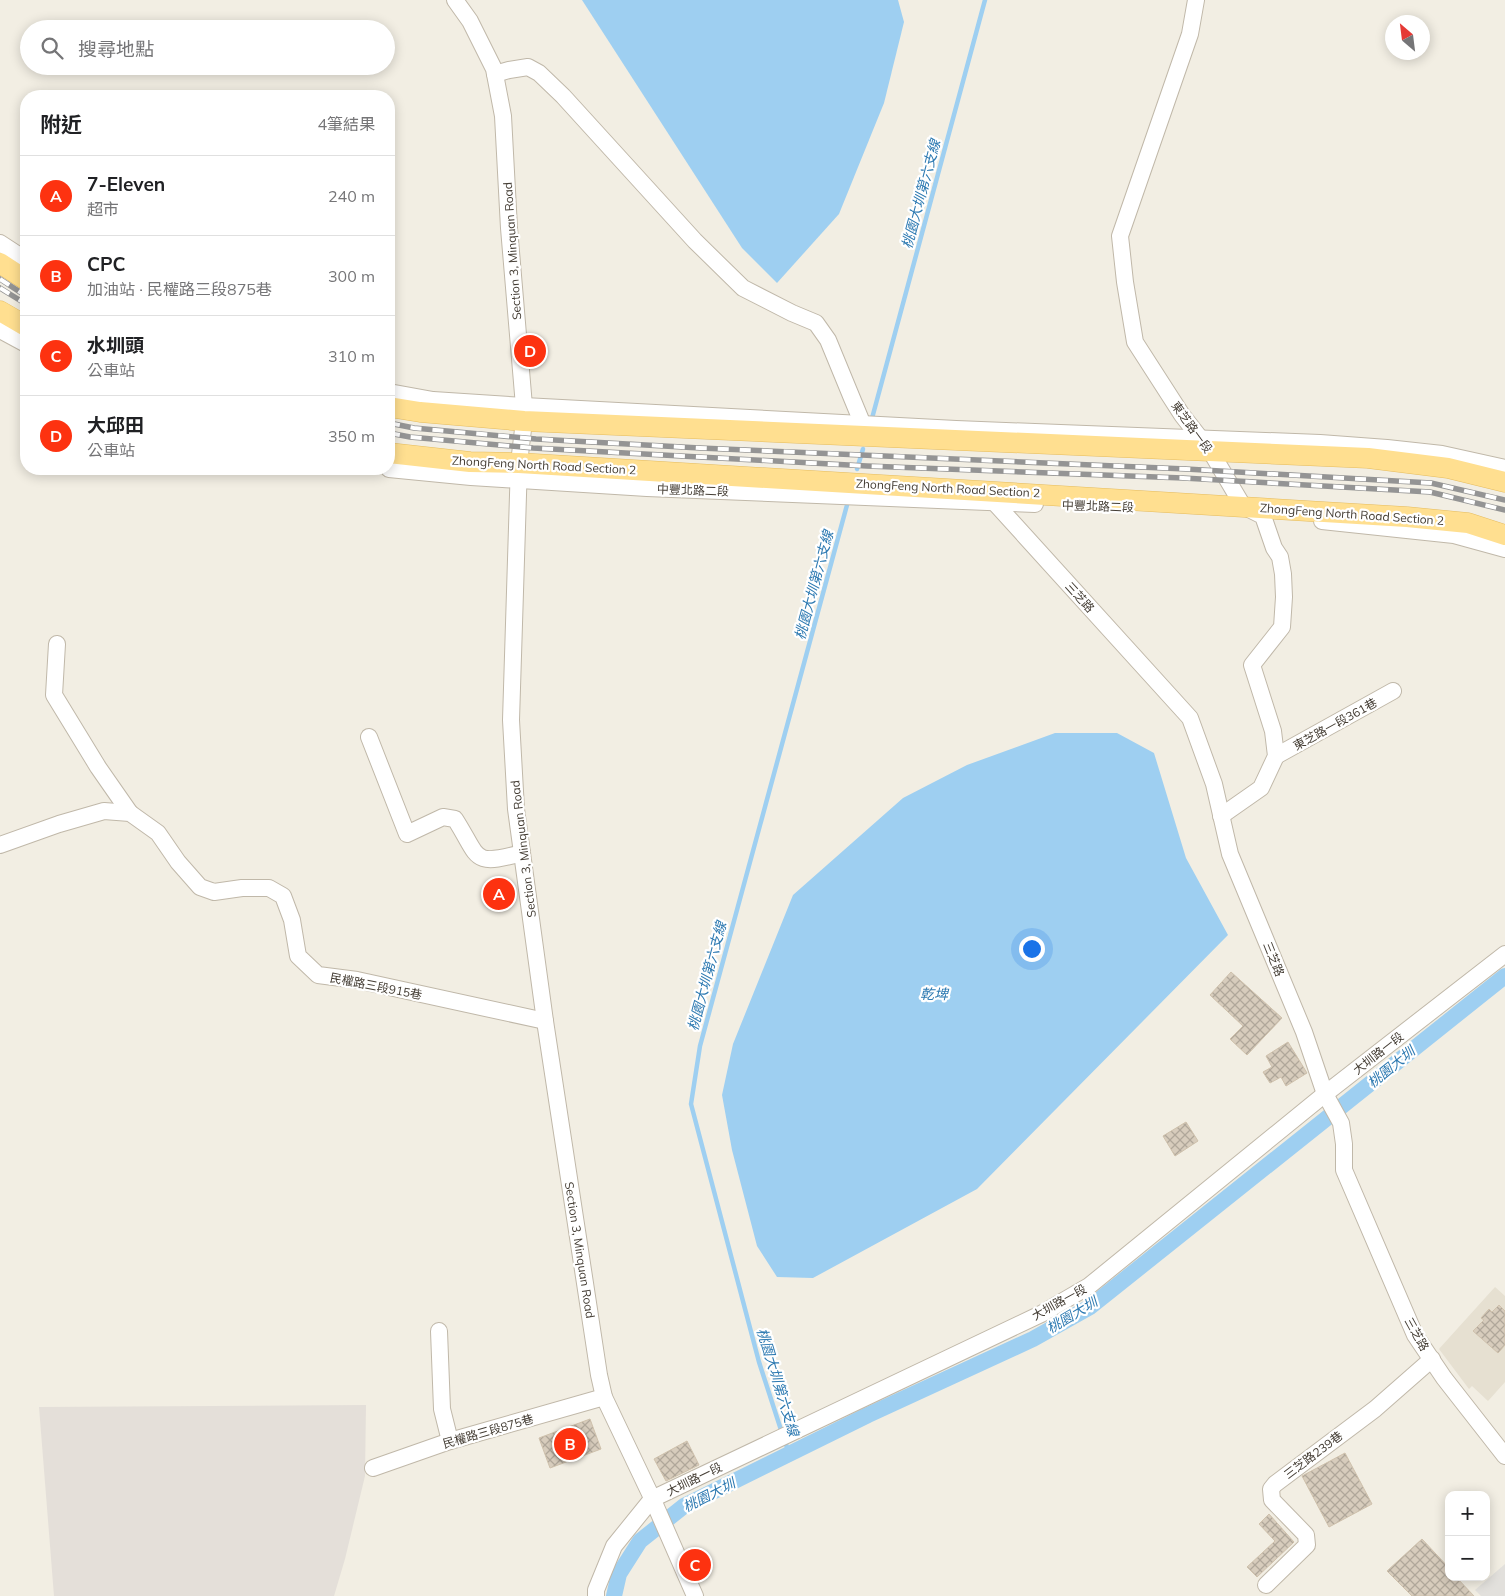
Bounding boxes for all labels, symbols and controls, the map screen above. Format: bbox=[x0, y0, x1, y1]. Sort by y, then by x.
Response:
north arrow bbox=[1385, 15, 1430, 60]
search box bbox=[20, 20, 395, 75]
icon: search bbox=[38, 34, 66, 62]
text: 搜尋地點 bbox=[78, 37, 154, 61]
text: 附近 bbox=[40, 111, 82, 137]
text: 4筆結果 bbox=[317, 114, 375, 134]
water label: 桃園大圳第六支線 bbox=[898, 136, 945, 250]
text: 7-Eleven bbox=[87, 172, 165, 196]
street label: Section 3, Minquan Road bbox=[500, 182, 524, 320]
text: A bbox=[50, 186, 62, 206]
text: 240 m bbox=[328, 186, 375, 206]
text: 超市 bbox=[87, 199, 119, 219]
text: CPC bbox=[87, 252, 126, 276]
text: B bbox=[50, 266, 62, 286]
text: 300 m bbox=[328, 266, 375, 286]
text: 加油站 · 民權路三段875巷 bbox=[87, 279, 272, 299]
pin: D bbox=[514, 332, 546, 370]
text: 水圳頭 bbox=[87, 333, 144, 357]
text: C bbox=[51, 346, 61, 366]
text: 310 m bbox=[328, 346, 375, 366]
text: 公車站 bbox=[87, 360, 135, 380]
street label: 東芝路一段 bbox=[1168, 398, 1216, 456]
text: 大邱田 bbox=[87, 413, 144, 437]
text: D bbox=[50, 426, 62, 446]
text: 350 m bbox=[328, 426, 375, 446]
text: 公車站 bbox=[87, 440, 135, 460]
street label: ZhongFeng North Road Section 2 bbox=[452, 453, 636, 477]
street label: ZhongFeng North Road Section 2 bbox=[856, 476, 1040, 500]
street label: 中豐北路二段 bbox=[657, 481, 729, 499]
street label: 中豐北路二段 bbox=[1062, 497, 1134, 515]
street label: ZhongFeng North Road Section 2 bbox=[1260, 500, 1444, 528]
water label: 桃園大圳第六支線 bbox=[791, 527, 838, 641]
street label: 三芝路 bbox=[1062, 579, 1098, 615]
street label: 東芝路一段361巷 bbox=[1290, 695, 1380, 753]
street label: Section 3, Minquan Road bbox=[507, 780, 539, 918]
pin: A bbox=[483, 875, 515, 913]
water label: 桃園大圳第六支線 bbox=[684, 918, 731, 1032]
your location bbox=[1019, 936, 1045, 962]
street label: 三芝路 bbox=[1260, 939, 1288, 979]
street label: 民權路三段915巷 bbox=[329, 970, 423, 1002]
water label: 乾埤 bbox=[920, 985, 950, 1003]
street label: 大圳路一段 bbox=[1350, 1029, 1406, 1077]
water label: 桃園大圳 bbox=[1364, 1041, 1420, 1092]
street label: Section 3, Minquan Road bbox=[562, 1181, 598, 1319]
street label: 大圳路一段 bbox=[1029, 1281, 1089, 1323]
water label: 桃園大圳 bbox=[1043, 1292, 1102, 1337]
street label: 三芝路 bbox=[1402, 1315, 1432, 1353]
water label: 桃園大圳第六支線 bbox=[753, 1326, 804, 1440]
street label: 民權路三段875巷 bbox=[441, 1411, 535, 1451]
pin: B bbox=[554, 1425, 586, 1463]
street label: 三芝路239巷 bbox=[1281, 1428, 1345, 1482]
street label: 大圳路一段 bbox=[664, 1459, 724, 1499]
water label: 桃園大圳 bbox=[680, 1473, 740, 1516]
map controls bbox=[1445, 1491, 1490, 1581]
button: + bbox=[1445, 1491, 1490, 1536]
button: − bbox=[1445, 1536, 1490, 1581]
pin: C bbox=[679, 1546, 711, 1584]

